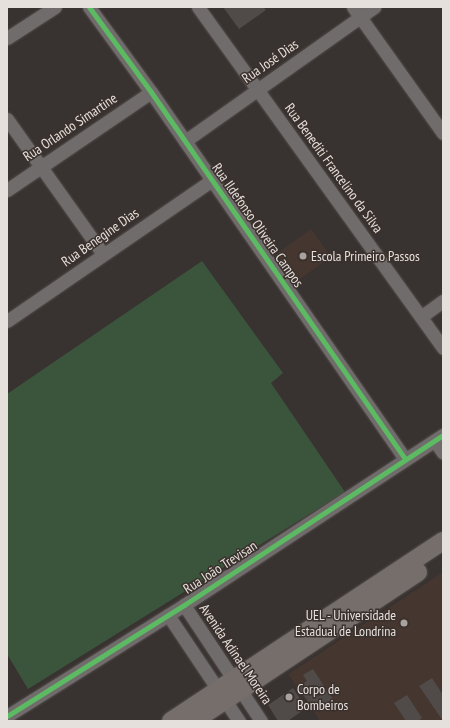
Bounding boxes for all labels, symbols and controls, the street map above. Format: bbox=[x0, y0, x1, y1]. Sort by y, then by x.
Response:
street label: Rua José Dias bbox=[239, 35, 301, 87]
street label: Rua Orlando Simartine bbox=[20, 89, 120, 165]
street label: Rua Benediti Francelino da Silva bbox=[281, 100, 387, 236]
street label: Rua Ildefonso Oliveira Campos bbox=[209, 160, 307, 290]
street label: Rua Benegine Dias bbox=[58, 204, 142, 270]
place label: Escola Primeiro Passos bbox=[311, 248, 420, 264]
marker: Escola Primeiro Passos bbox=[298, 251, 308, 261]
street label: Rua João Trevisan bbox=[180, 537, 260, 597]
street label: Avenida Adinael Moreira bbox=[196, 600, 276, 708]
place label: UEL - Universidade Estadual de Londrina bbox=[295, 607, 396, 640]
marker: UEL - Universidade Estadual de Londrina bbox=[399, 618, 409, 628]
place label: Corpo de Bombeiros bbox=[297, 681, 348, 714]
marker: Corpo de Bombeiros bbox=[284, 692, 294, 702]

